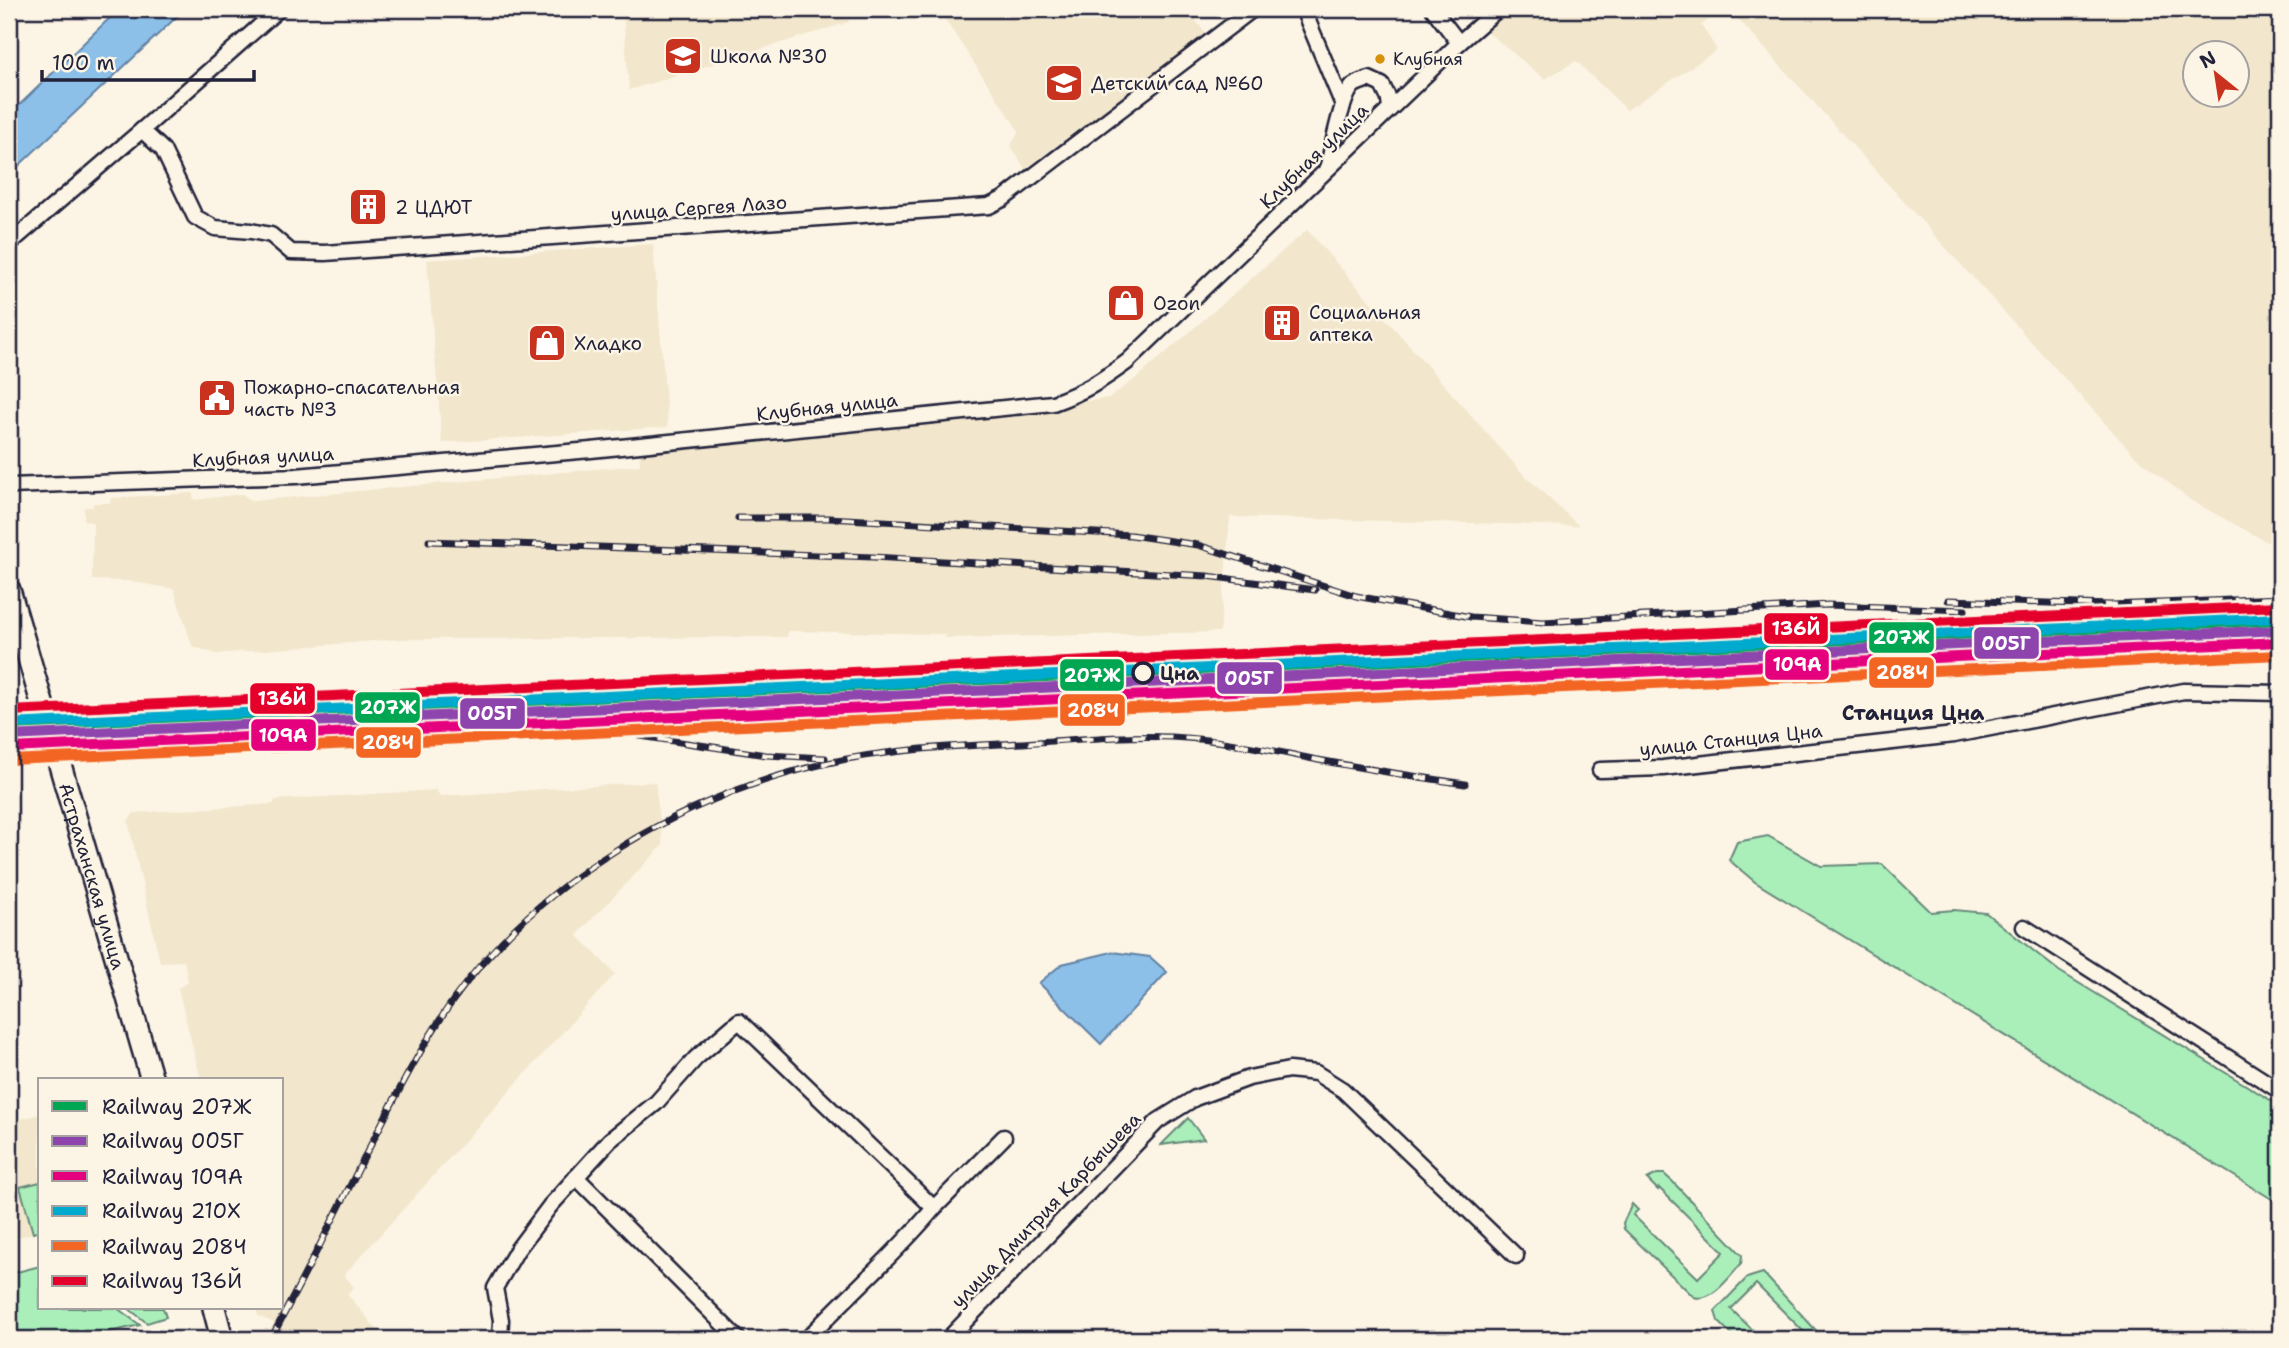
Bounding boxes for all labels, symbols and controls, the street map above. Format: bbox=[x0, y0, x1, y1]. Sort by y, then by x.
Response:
school or university icon: Школа №30 bbox=[662, 35, 704, 77]
scale bar bbox=[42, 38, 254, 82]
north arrow bbox=[2180, 38, 2250, 108]
place label: Школа №30 bbox=[710, 44, 827, 69]
text: N bbox=[2195, 45, 2221, 74]
place label: Клубная bbox=[1393, 48, 1463, 70]
text: 100 m bbox=[52, 49, 115, 77]
marker: Клубная bbox=[1373, 52, 1387, 66]
school or university icon: Детский сад №60 bbox=[1043, 62, 1085, 104]
place label: Детский сад №60 bbox=[1091, 71, 1264, 96]
street label: Клубная улица bbox=[1254, 98, 1374, 214]
building icon: 2 ЦДЮТ bbox=[347, 186, 389, 228]
street label: улица Сергея Лазо bbox=[610, 189, 788, 227]
place label: 2 ЦДЮТ bbox=[395, 195, 473, 220]
shop icon: Ozon bbox=[1105, 282, 1147, 324]
place label: Ozon bbox=[1153, 291, 1200, 316]
place label: Социальная аптека bbox=[1309, 300, 1421, 347]
building icon: Социальная аптека bbox=[1261, 302, 1303, 344]
shop icon: Хладко bbox=[526, 322, 568, 364]
place label: Хладко bbox=[574, 331, 642, 356]
place label: Пожарно-спасательная часть №3 bbox=[244, 375, 460, 422]
public building icon: Пожарно-спасательная часть №3 bbox=[196, 377, 238, 419]
street label: Клубная улица bbox=[755, 387, 899, 427]
street label: Клубная улица bbox=[191, 441, 335, 473]
line badge: 136Й bbox=[1763, 612, 1829, 645]
text: 136Й bbox=[1772, 616, 1820, 641]
line badge: 207Ж bbox=[1868, 621, 1935, 654]
text: 207Ж bbox=[1873, 625, 1930, 650]
line badge: 005Г bbox=[1973, 626, 2040, 660]
text: 005Г bbox=[1981, 631, 2031, 656]
line badge: 109А bbox=[1764, 648, 1830, 681]
text: 109А bbox=[1772, 652, 1822, 677]
line badge: 208Ч bbox=[1868, 656, 1935, 689]
line badge: 207Ж bbox=[1059, 658, 1125, 692]
text: 208Ч bbox=[1876, 660, 1928, 685]
place label: Цна bbox=[1160, 661, 1199, 686]
line badge: 005Г bbox=[1216, 661, 1283, 695]
marker: Цна bbox=[1132, 662, 1154, 684]
text: 207Ж bbox=[1064, 663, 1121, 688]
text: 005Г bbox=[1224, 666, 1274, 691]
line badge: 136Й bbox=[249, 682, 316, 715]
text: 136Й bbox=[258, 686, 306, 711]
line badge: 207Ж bbox=[354, 691, 421, 724]
line badge: 208Ч bbox=[1059, 693, 1126, 727]
text: 207Ж bbox=[360, 695, 417, 720]
line badge: 005Г bbox=[459, 697, 526, 730]
text: 208Ч bbox=[1067, 698, 1119, 723]
district label: Станция Цна bbox=[1842, 699, 1985, 727]
text: 005Г bbox=[467, 701, 517, 726]
line badge: 109А bbox=[250, 718, 317, 752]
street label: улица Станция Цна bbox=[1638, 718, 1824, 762]
text: 109А bbox=[258, 723, 308, 748]
line badge: 208Ч bbox=[355, 726, 422, 759]
text: 208Ч bbox=[362, 730, 414, 755]
street label: Астраханская улица bbox=[53, 780, 132, 972]
legend bbox=[38, 1078, 284, 1310]
text: Railway 207Ж bbox=[102, 1093, 252, 1121]
street label: улица Дмитрия Карбышева bbox=[946, 1107, 1146, 1313]
text: Railway 005Г bbox=[102, 1127, 245, 1155]
text: Railway 109А bbox=[102, 1163, 243, 1191]
text: Railway 210Х bbox=[102, 1197, 241, 1225]
text: Railway 208Ч bbox=[102, 1233, 247, 1261]
text: Railway 136Й bbox=[102, 1267, 242, 1295]

